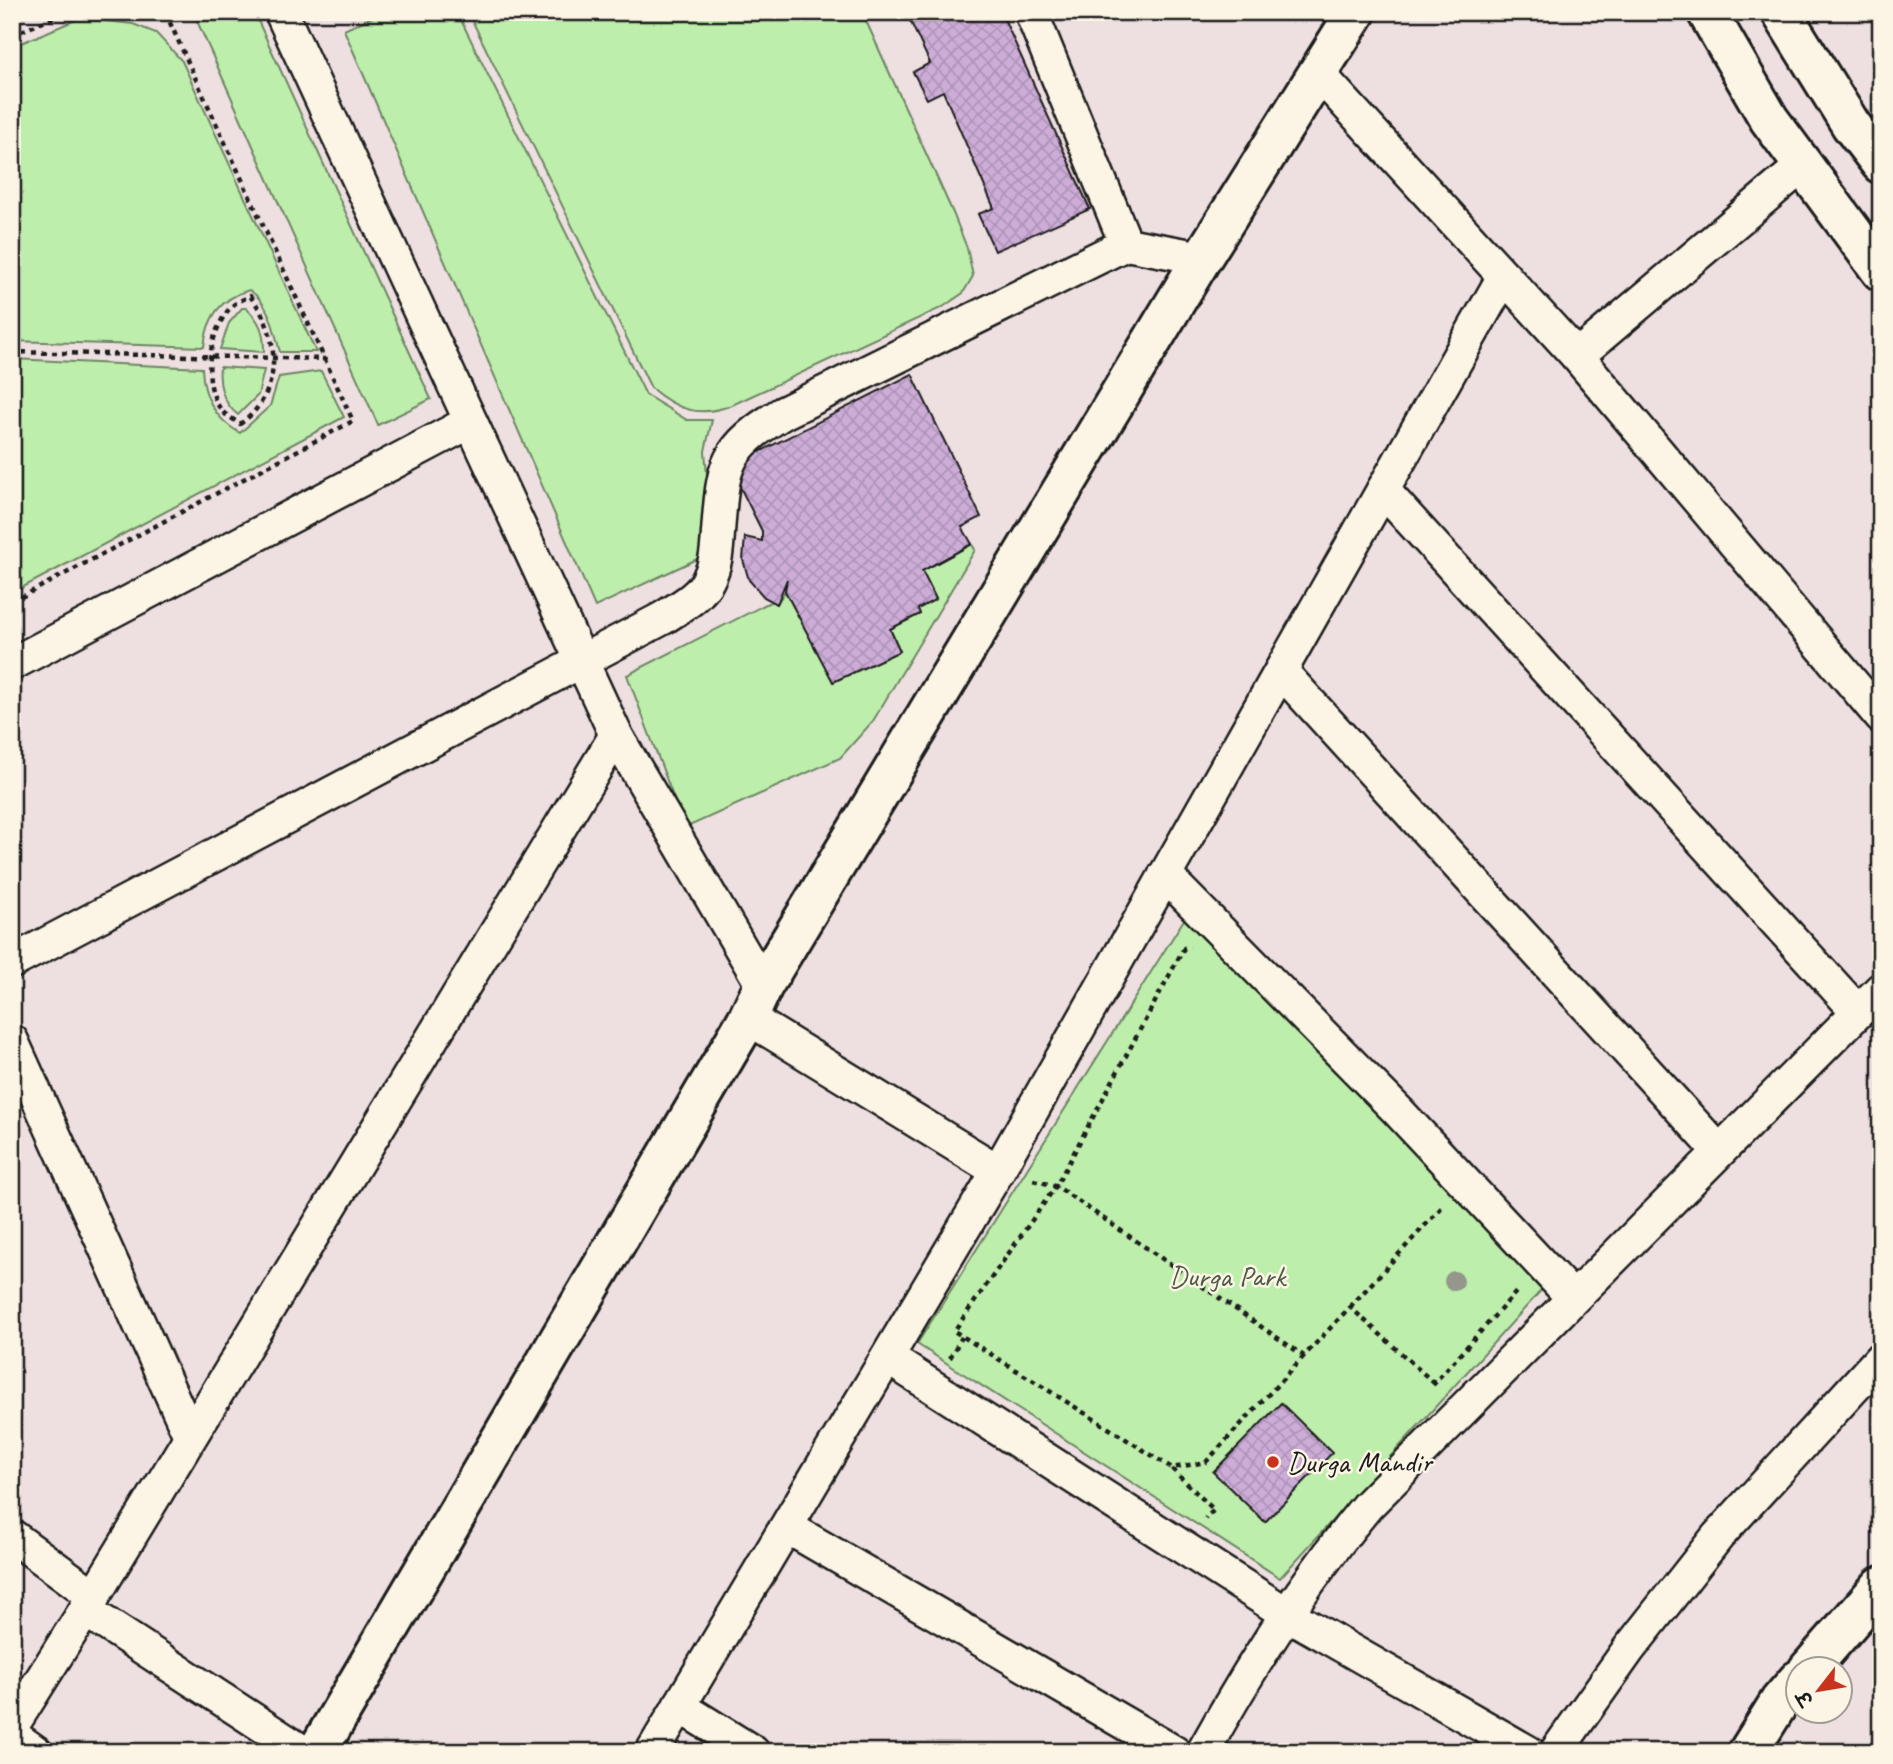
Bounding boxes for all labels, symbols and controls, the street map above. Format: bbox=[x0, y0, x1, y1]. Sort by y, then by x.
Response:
park label: Durga Park bbox=[1169, 1257, 1287, 1295]
place label: Durga Mandir bbox=[1287, 1443, 1434, 1481]
marker: Durga Mandir bbox=[1265, 1454, 1281, 1470]
north arrow bbox=[1784, 1656, 1854, 1726]
text: उ bbox=[1791, 1685, 1820, 1712]

